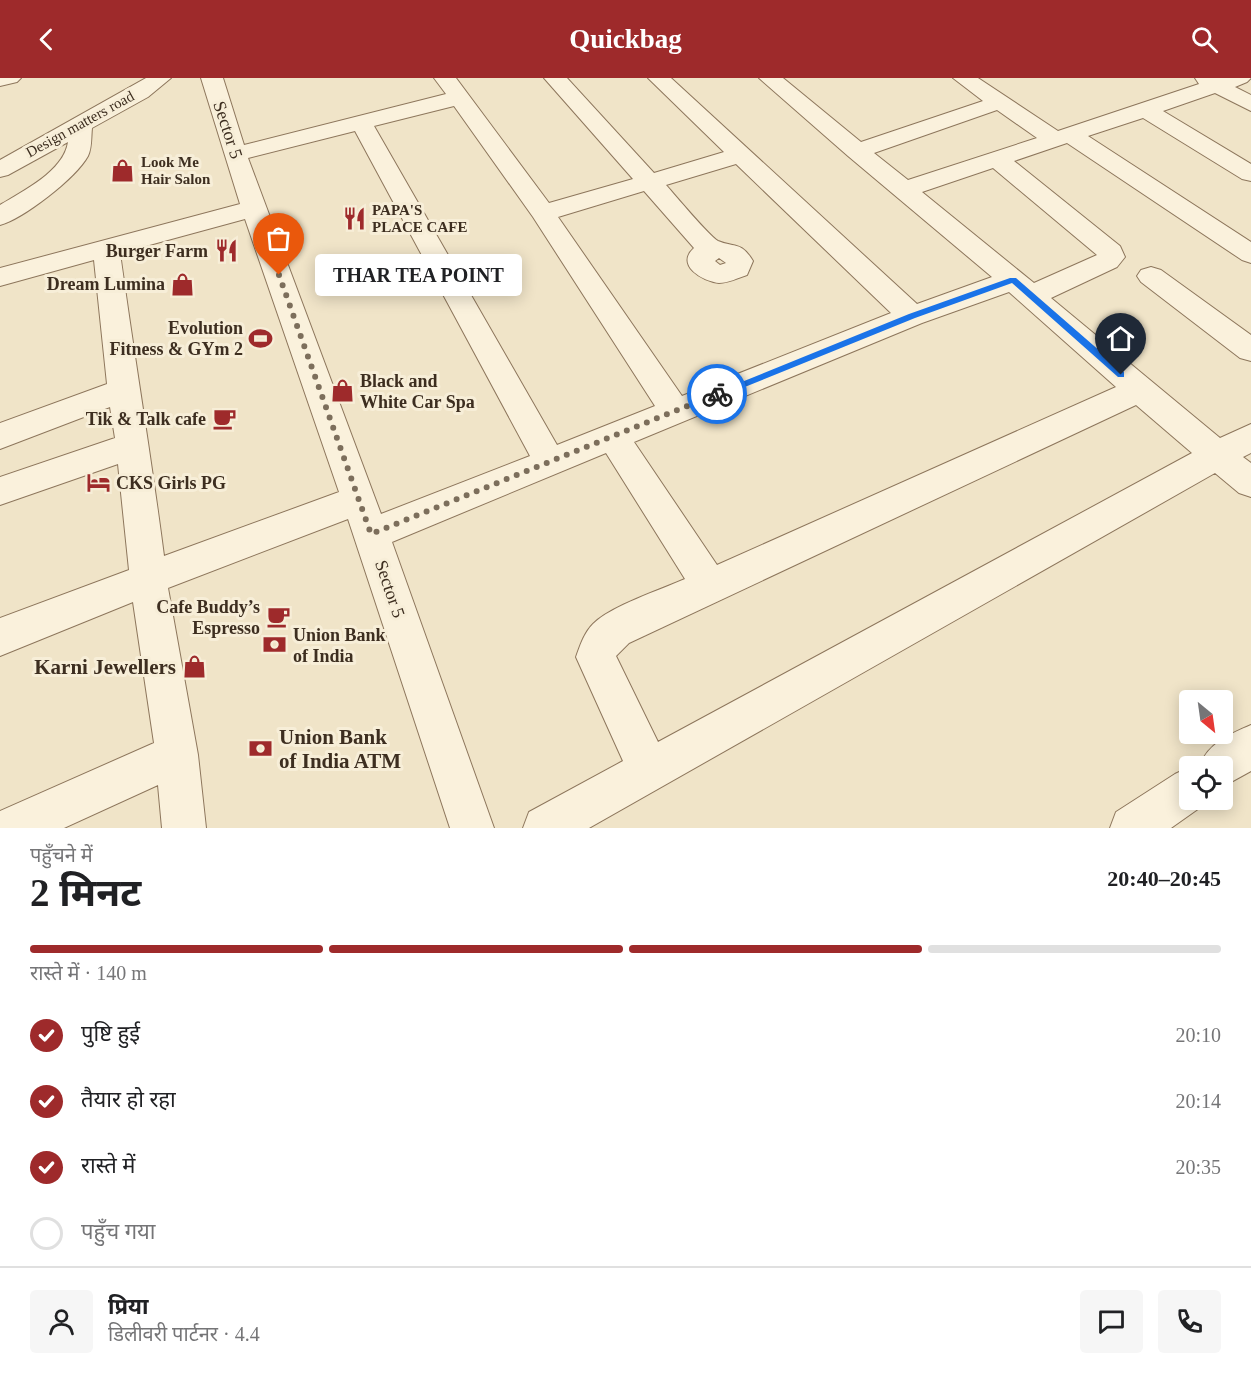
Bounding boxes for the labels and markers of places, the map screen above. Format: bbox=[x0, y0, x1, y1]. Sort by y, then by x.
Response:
place label: Look Me Hair Salon bbox=[141, 154, 211, 187]
shop icon: Look Me Hair Salon bbox=[110, 158, 136, 184]
place label: PAPA'S PLACE CAFE bbox=[372, 202, 467, 235]
restaurant icon: PAPA'S PLACE CAFE bbox=[341, 206, 367, 232]
pin bbox=[253, 213, 304, 275]
restaurant icon: Burger Farm bbox=[213, 238, 239, 264]
place label: Burger Farm bbox=[106, 241, 208, 261]
callout: THAR TEA POINT bbox=[315, 254, 522, 296]
shop icon: Dream Lumina bbox=[170, 271, 196, 297]
place label: Dream Lumina bbox=[47, 274, 165, 294]
pin bbox=[1095, 313, 1146, 375]
place label: Evolution Fitness & GYm 2 bbox=[110, 318, 243, 359]
sports icon: Evolution Fitness & GYm 2 bbox=[248, 325, 274, 351]
place label: Black and White Car Spa bbox=[360, 371, 475, 412]
shop icon: Black and White Car Spa bbox=[329, 378, 355, 404]
cafe icon: Tik & Talk cafe bbox=[211, 406, 237, 432]
place label: Tik & Talk cafe bbox=[86, 409, 206, 429]
hotel icon: CKS Girls PG bbox=[85, 470, 111, 496]
place label: CKS Girls PG bbox=[116, 473, 226, 493]
place label: Cafe Buddy’s Espresso bbox=[156, 597, 260, 638]
cafe icon: Cafe Buddy’s Espresso bbox=[265, 604, 291, 630]
place label: Union Bank of India bbox=[293, 625, 386, 666]
bank icon: Union Bank of India bbox=[262, 632, 288, 658]
shop icon: Karni Jewellers bbox=[181, 654, 207, 680]
place label: Karni Jewellers bbox=[34, 655, 176, 679]
place label: Union Bank of India ATM bbox=[279, 725, 401, 773]
bank icon: Union Bank of India ATM bbox=[248, 736, 274, 762]

